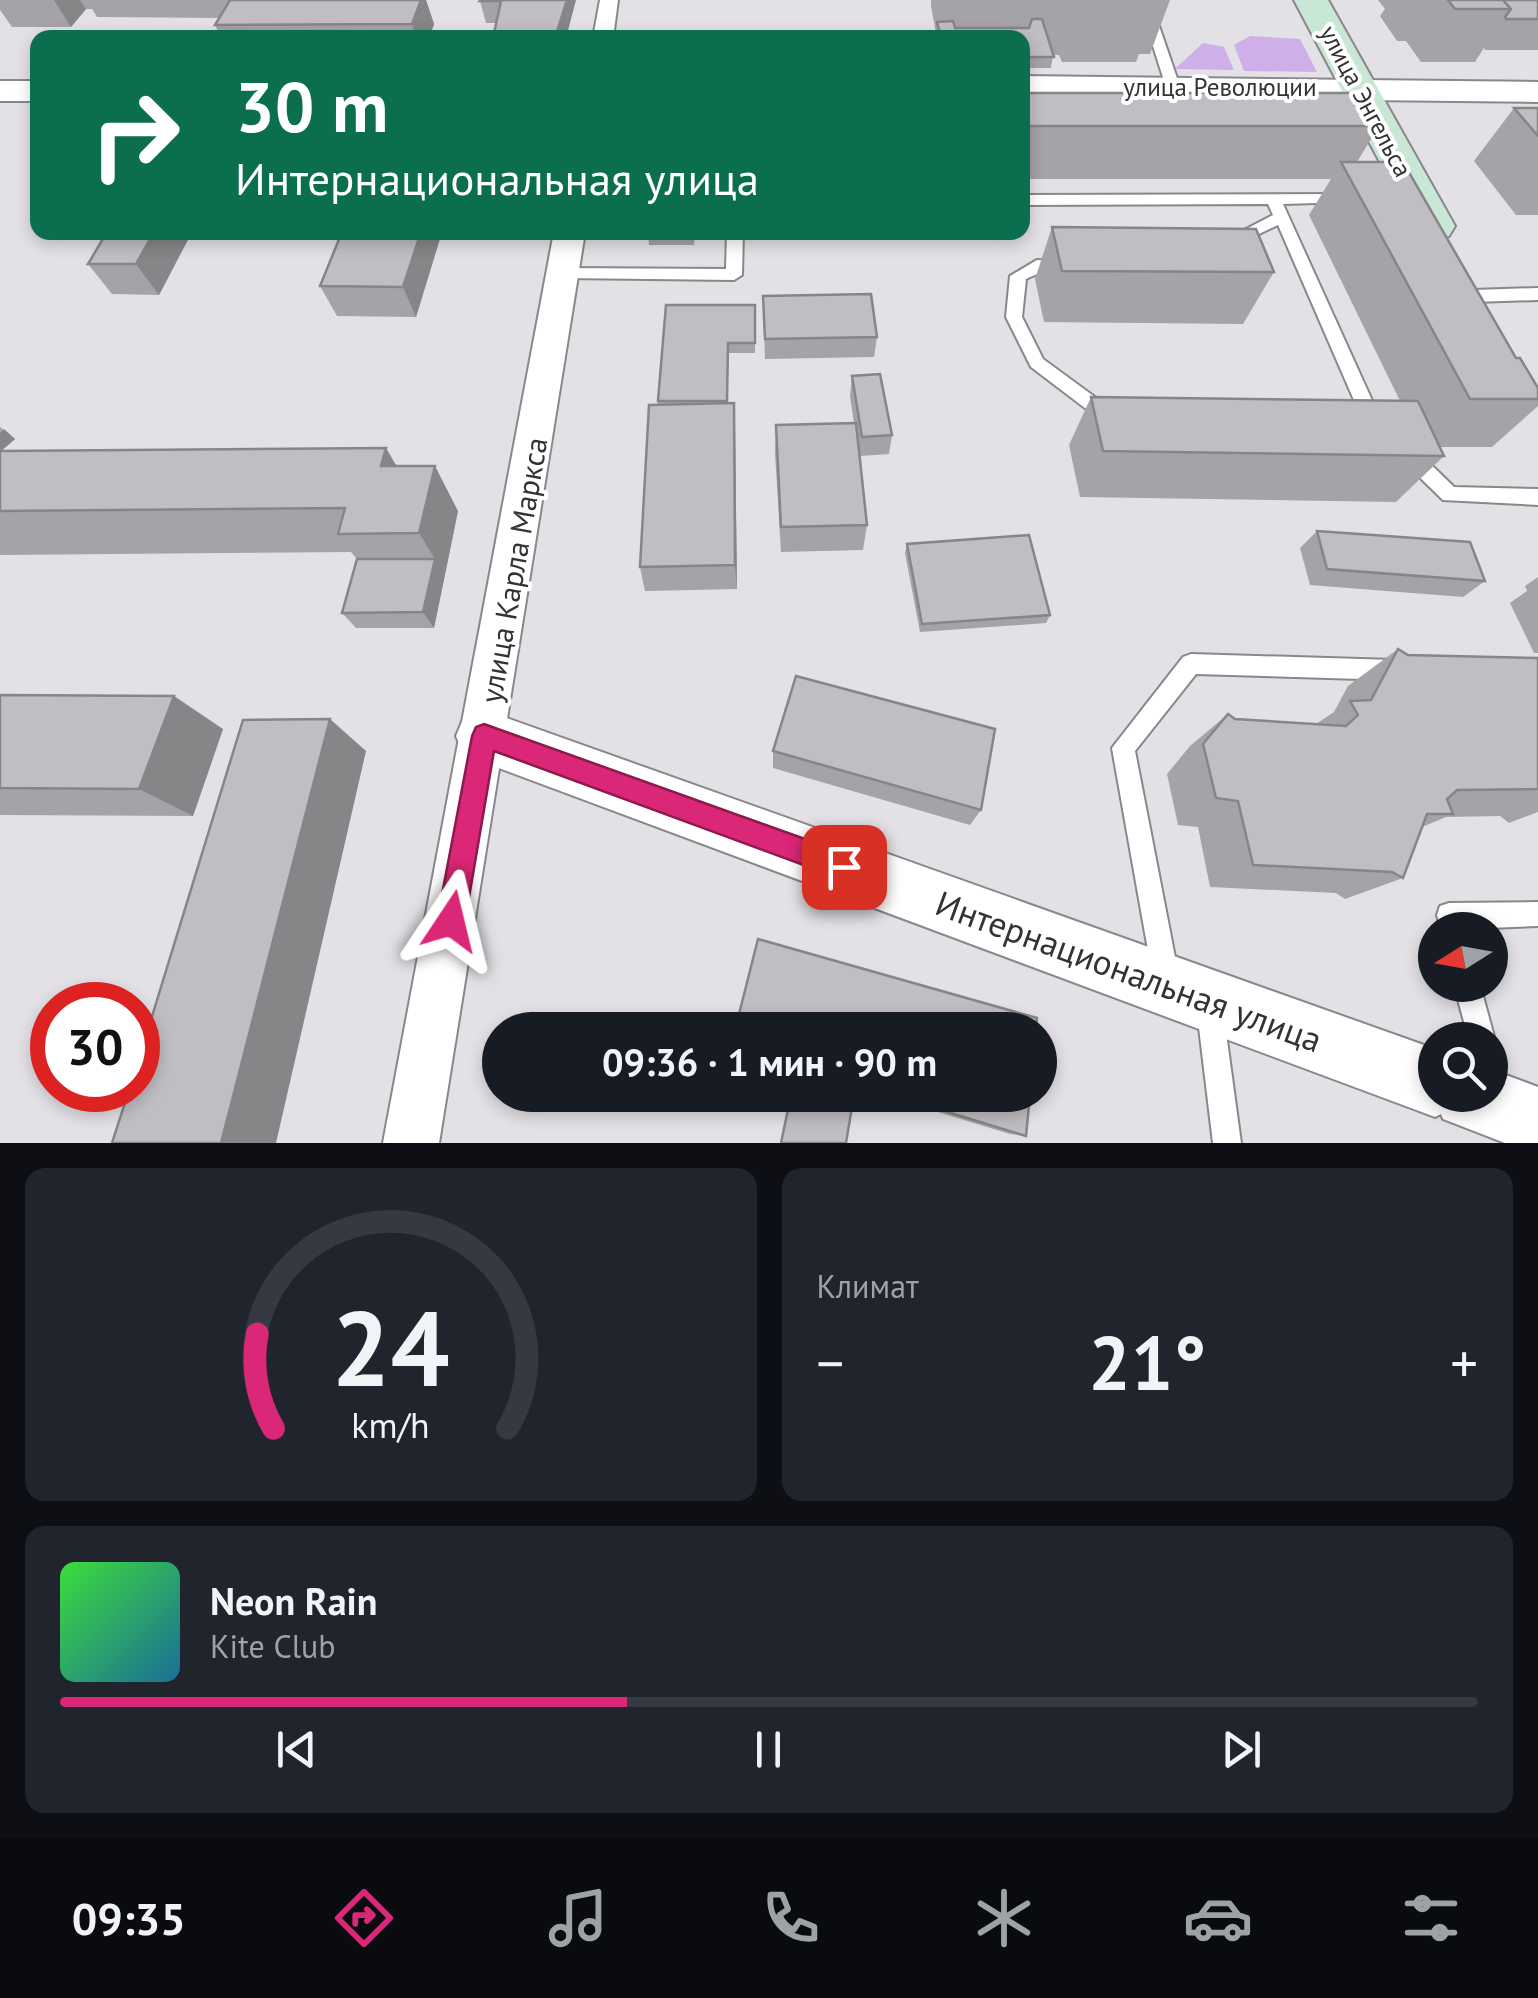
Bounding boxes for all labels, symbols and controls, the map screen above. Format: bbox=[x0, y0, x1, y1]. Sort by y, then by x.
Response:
street label: улица Энгельса bbox=[1313, 20, 1419, 182]
text: 30 m bbox=[235, 61, 388, 151]
icon: right bbox=[70, 70, 200, 200]
street label: улица Революции bbox=[1123, 71, 1317, 103]
text: Интернациональная улица bbox=[235, 149, 759, 207]
street label: улица Карла Маркса bbox=[470, 434, 556, 706]
pin bbox=[802, 825, 887, 910]
icon: arrive bbox=[817, 840, 872, 895]
position arrow bbox=[399, 869, 503, 973]
street label: Интернациональная улица bbox=[930, 880, 1328, 1062]
north arrow bbox=[1418, 912, 1508, 1002]
map controls bbox=[1418, 912, 1508, 1112]
speed limit sign: 30 bbox=[30, 982, 160, 1112]
button: search bbox=[1418, 1022, 1508, 1112]
text: 09:36 · 1 мин · 90 m bbox=[602, 1037, 937, 1086]
text: Климат bbox=[817, 1265, 919, 1307]
text: 24 bbox=[332, 1280, 450, 1415]
text: 21° bbox=[1088, 1314, 1206, 1411]
text: − bbox=[817, 1327, 844, 1398]
text: + bbox=[1450, 1327, 1478, 1398]
text: km/h bbox=[352, 1402, 430, 1448]
text: Neon Rain bbox=[210, 1576, 377, 1625]
text: Kite Club bbox=[210, 1625, 336, 1667]
icon: previous bbox=[269, 1722, 324, 1777]
icon: pause bbox=[741, 1722, 796, 1777]
icon: next bbox=[1214, 1722, 1269, 1777]
icon: directions bbox=[329, 1883, 399, 1953]
icon: music bbox=[543, 1883, 613, 1953]
icon: phone bbox=[756, 1883, 826, 1953]
icon: climate bbox=[969, 1883, 1039, 1953]
icon: car bbox=[1183, 1883, 1253, 1953]
icon: filters bbox=[1396, 1883, 1466, 1953]
text: 09:35 bbox=[72, 1889, 186, 1947]

